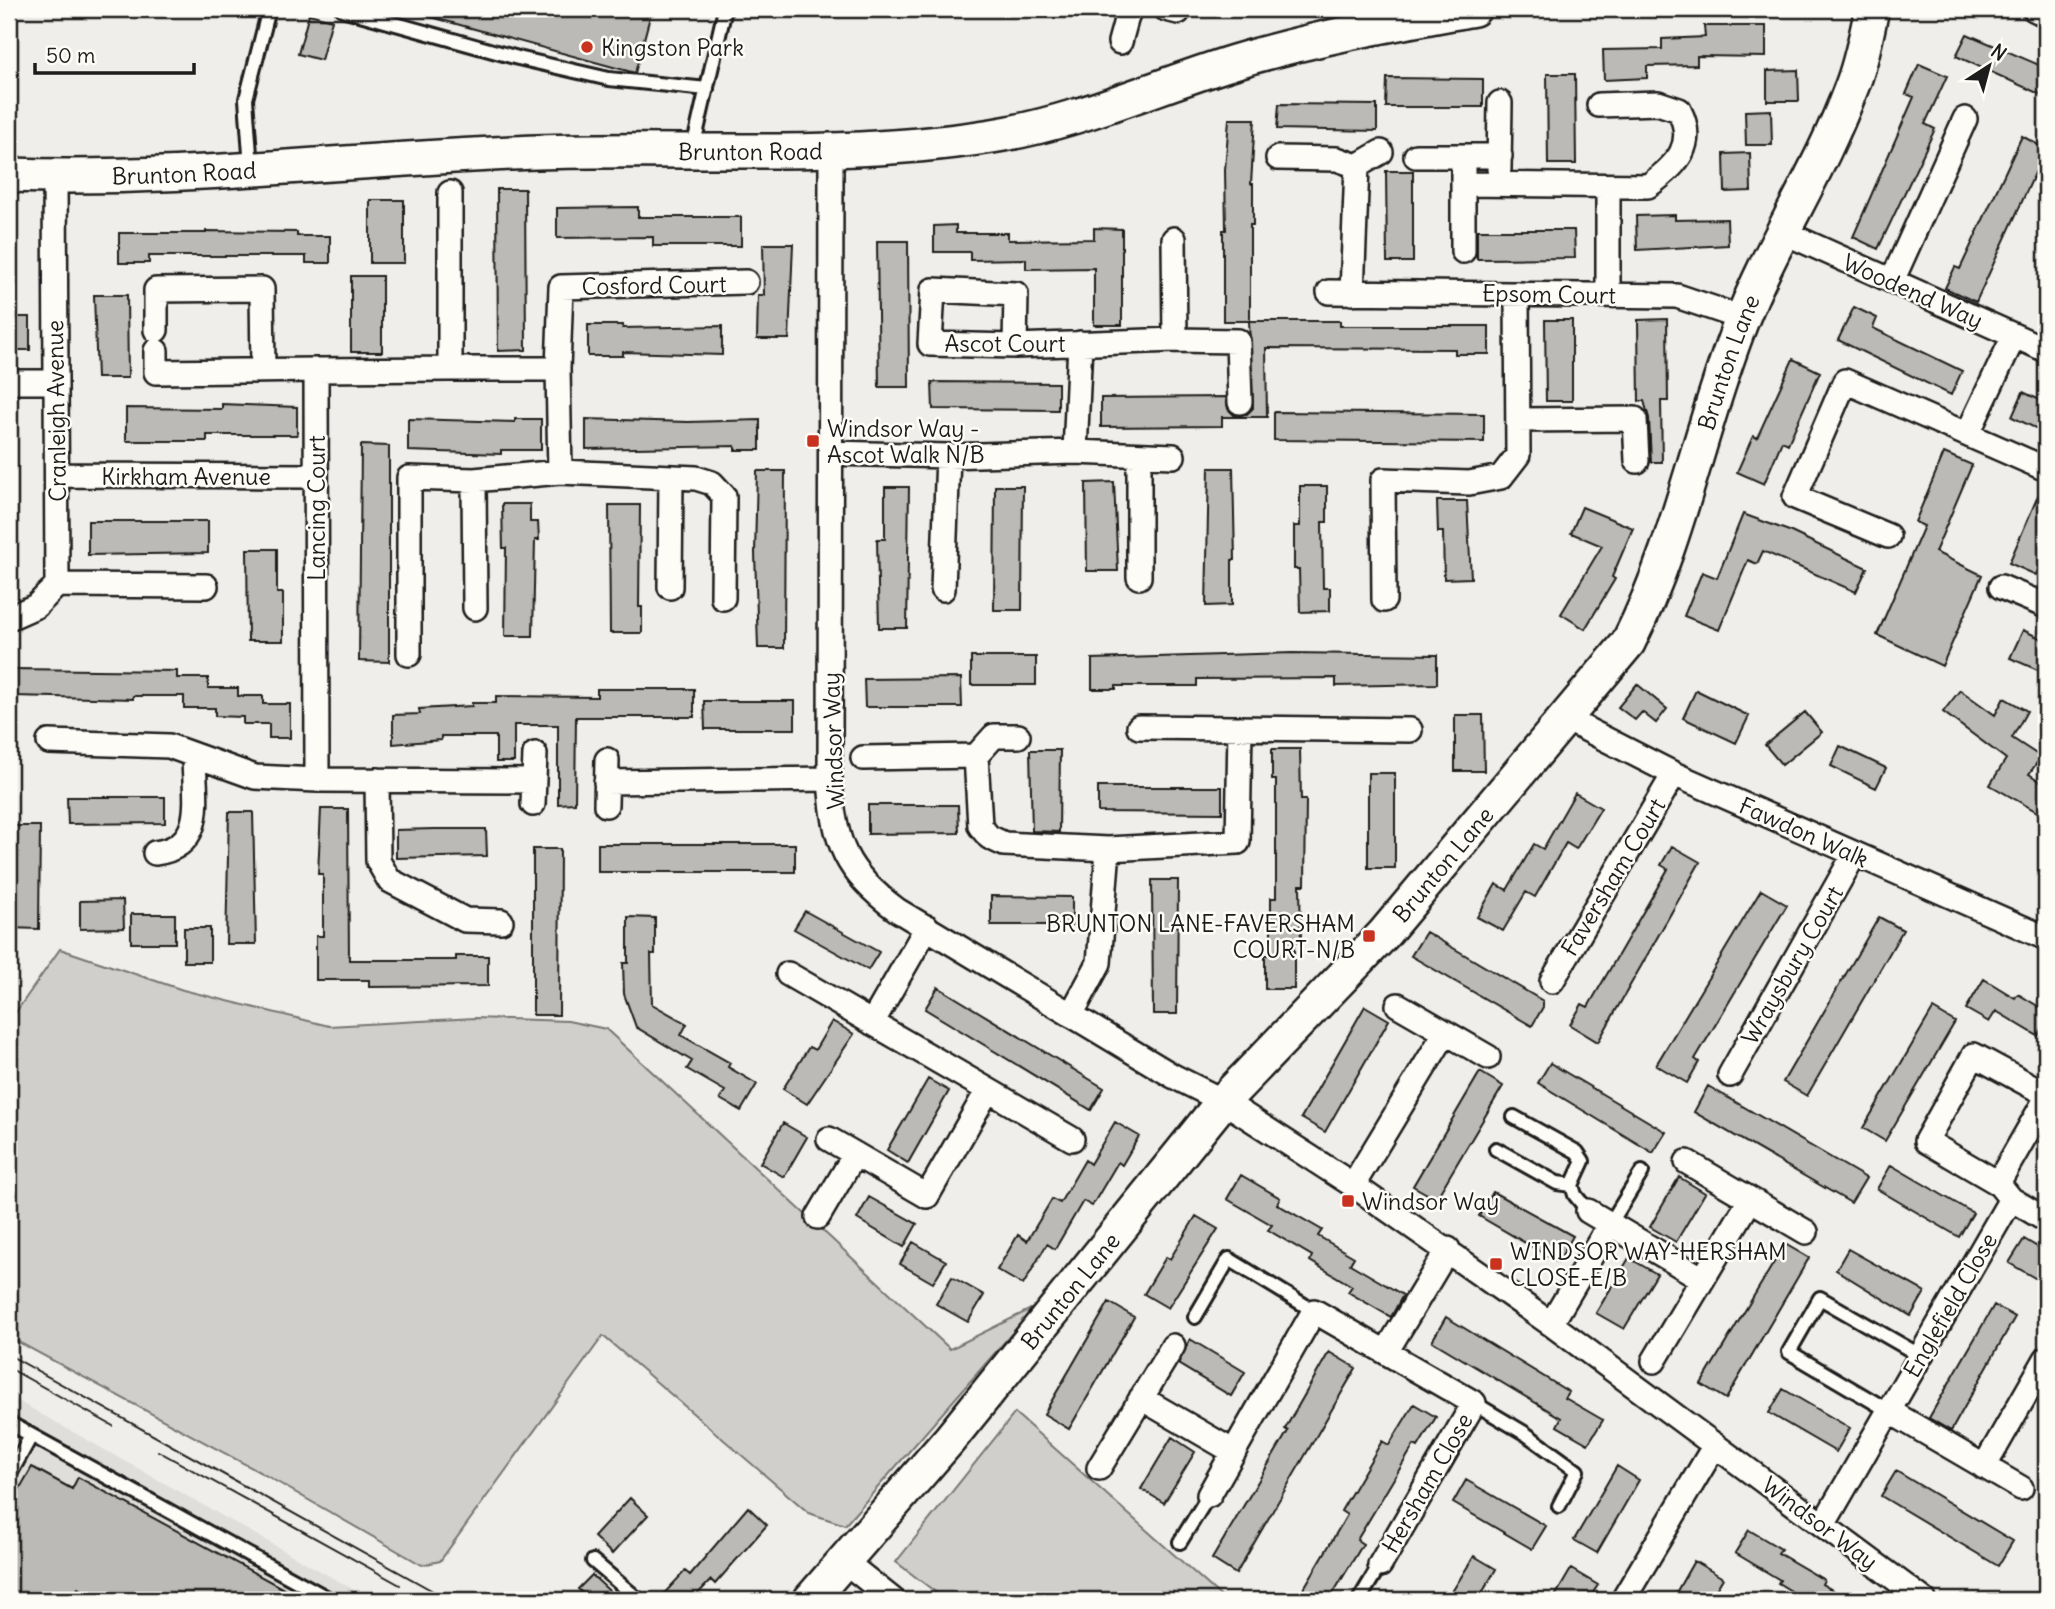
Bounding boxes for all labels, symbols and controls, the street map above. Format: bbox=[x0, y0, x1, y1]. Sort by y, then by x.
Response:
scale bar bbox=[35, 32, 194, 76]
north arrow bbox=[1954, 32, 2024, 102]
place label: Kingston Park bbox=[601, 33, 744, 62]
marker: Kingston Park bbox=[579, 39, 595, 55]
text: N bbox=[1987, 39, 2011, 66]
text: 50 m bbox=[46, 42, 95, 69]
street label: Brunton Road bbox=[678, 136, 823, 166]
street label: Brunton Road bbox=[111, 155, 257, 190]
street label: Woodend Way bbox=[1838, 247, 1988, 335]
street label: Cosford Court bbox=[581, 269, 727, 301]
street label: Epsom Court bbox=[1482, 278, 1616, 310]
street label: Brunton Lane bbox=[1691, 290, 1765, 433]
street label: Cranleigh Avenue bbox=[40, 320, 72, 502]
street label: Ascot Court bbox=[944, 329, 1066, 358]
place label: Windsor Way - Ascot Walk N/B bbox=[827, 414, 985, 469]
marker: Windsor Way - Ascot Walk N/B bbox=[805, 433, 821, 449]
street label: Lancing Court bbox=[302, 435, 331, 581]
street label: Kirkham Avenue bbox=[101, 462, 271, 491]
street label: Windsor Way bbox=[816, 672, 850, 810]
street label: Fawdon Walk bbox=[1735, 791, 1873, 873]
street label: Faversham Court bbox=[1554, 793, 1672, 961]
street label: Brunton Lane bbox=[1386, 800, 1499, 928]
street label: Wraysbury Court bbox=[1735, 880, 1849, 1050]
place label: BRUNTON LANE-FAVERSHAM COURT-N/B bbox=[1046, 909, 1355, 964]
marker: BRUNTON LANE-FAVERSHAM COURT-N/B bbox=[1361, 928, 1377, 944]
place label: Windsor Way bbox=[1362, 1187, 1499, 1216]
marker: Windsor Way bbox=[1340, 1193, 1356, 1209]
street label: Brunton Lane bbox=[1014, 1226, 1126, 1355]
street label: Englefield Close bbox=[1897, 1227, 2003, 1383]
place label: WINDSOR WAY-HERSHAM CLOSE-E/B bbox=[1510, 1237, 1787, 1292]
marker: WINDSOR WAY-HERSHAM CLOSE-E/B bbox=[1488, 1256, 1504, 1272]
street label: Hersham Close bbox=[1375, 1408, 1479, 1558]
street label: Windsor Way bbox=[1756, 1470, 1884, 1576]

